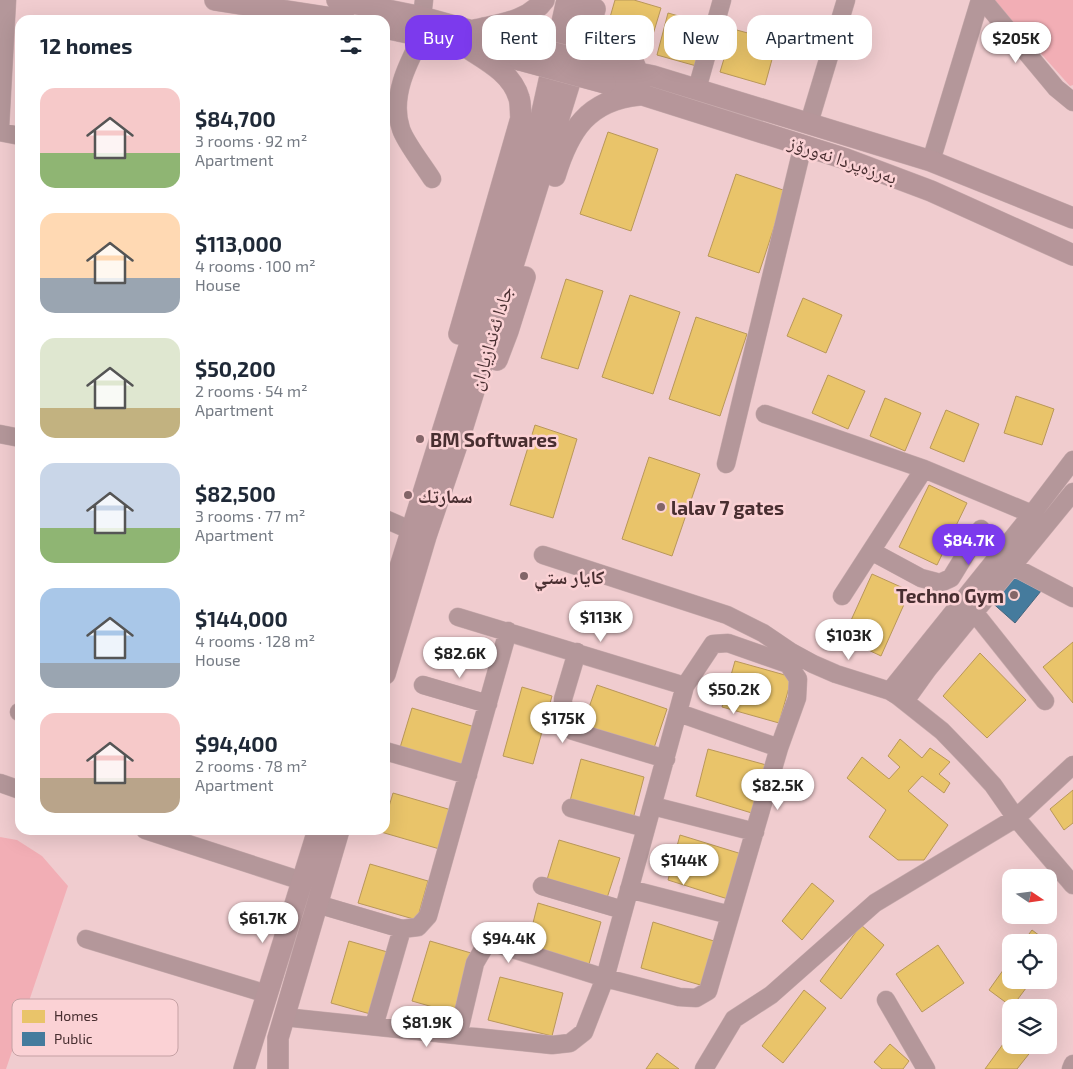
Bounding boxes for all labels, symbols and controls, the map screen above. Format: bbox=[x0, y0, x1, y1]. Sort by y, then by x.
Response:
chip: Buy bbox=[405, 15, 472, 60]
chip: Rent bbox=[482, 15, 556, 60]
chip: Filters bbox=[566, 15, 654, 60]
chip: New bbox=[664, 15, 737, 60]
chip: Apartment bbox=[747, 15, 872, 60]
pin: $205K bbox=[981, 22, 1051, 64]
text: $205K bbox=[992, 28, 1040, 47]
icon: filters bbox=[337, 31, 365, 59]
text: 12 homes bbox=[40, 33, 132, 58]
text: $84,700 bbox=[195, 106, 276, 131]
icon: home bbox=[80, 108, 140, 168]
street label: بەرزەپردا نەورۆز bbox=[784, 129, 900, 189]
text: 3 rooms · 92 m² bbox=[195, 131, 307, 150]
text: Apartment bbox=[195, 150, 274, 169]
text: $113,000 bbox=[195, 231, 282, 256]
icon: home bbox=[80, 233, 140, 293]
text: 4 rooms · 100 m² bbox=[195, 256, 316, 275]
text: House bbox=[195, 275, 241, 294]
street label: جادا ئەندازیاران bbox=[463, 283, 518, 393]
text: $50,200 bbox=[195, 356, 276, 381]
icon: home bbox=[80, 358, 140, 418]
text: 2 rooms · 54 m² bbox=[195, 381, 308, 400]
text: Apartment bbox=[195, 400, 274, 419]
place label: BM Softwares bbox=[430, 428, 557, 451]
marker: BM Softwares bbox=[414, 433, 426, 445]
text: $82,500 bbox=[195, 481, 276, 506]
icon: home bbox=[80, 483, 140, 543]
place label: سمارتك bbox=[418, 484, 472, 507]
marker: سمارتك bbox=[402, 489, 414, 501]
place label: lalav 7 gates bbox=[671, 496, 784, 519]
marker: lalav 7 gates bbox=[655, 501, 667, 513]
text: 3 rooms · 77 m² bbox=[195, 506, 306, 525]
pin: $84.7K bbox=[928, 524, 1010, 566]
text: Apartment bbox=[195, 525, 274, 544]
text: $84.7K bbox=[943, 530, 995, 549]
place label: كايار ستي bbox=[534, 565, 605, 592]
marker: كايار ستي bbox=[518, 570, 530, 582]
place label: Techno Gym bbox=[896, 584, 1004, 608]
marker: Techno Gym bbox=[1008, 589, 1020, 601]
pin: $113K bbox=[566, 600, 636, 643]
text: $144,000 bbox=[195, 606, 288, 631]
text: $113K bbox=[580, 607, 622, 626]
icon: home bbox=[80, 608, 140, 668]
pin: $103K bbox=[814, 618, 884, 661]
text: $103K bbox=[826, 625, 872, 644]
text: 4 rooms · 128 m² bbox=[195, 631, 315, 650]
pin: $82.6K bbox=[419, 636, 501, 679]
text: $82.6K bbox=[434, 643, 486, 662]
text: House bbox=[195, 650, 241, 669]
pin: $50.2K bbox=[693, 672, 775, 715]
text: $50.2K bbox=[708, 679, 760, 698]
pin: $175K bbox=[528, 702, 598, 744]
text: $175K bbox=[541, 708, 585, 727]
text: $94,400 bbox=[195, 731, 278, 756]
icon: home bbox=[80, 733, 140, 793]
text: 2 rooms · 78 m² bbox=[195, 756, 307, 775]
pin: $82.5K bbox=[737, 768, 819, 811]
text: Apartment bbox=[195, 775, 274, 794]
text: $82.5K bbox=[752, 775, 804, 794]
pin: $144K bbox=[649, 844, 719, 886]
text: $144K bbox=[661, 850, 707, 869]
north arrow bbox=[1002, 869, 1058, 924]
map controls bbox=[1002, 869, 1057, 1054]
pin: $61.7K bbox=[222, 902, 304, 944]
text: $61.7K bbox=[239, 908, 287, 927]
pin: $94.4K bbox=[468, 922, 550, 964]
text: $94.4K bbox=[482, 928, 536, 947]
button: locate bbox=[1002, 934, 1057, 989]
legend bbox=[12, 999, 178, 1056]
button: layers bbox=[1002, 999, 1057, 1054]
pin: $81.9K bbox=[386, 1006, 468, 1048]
text: Homes bbox=[54, 1007, 98, 1024]
text: $81.9K bbox=[402, 1012, 452, 1031]
text: Public bbox=[54, 1030, 93, 1047]

